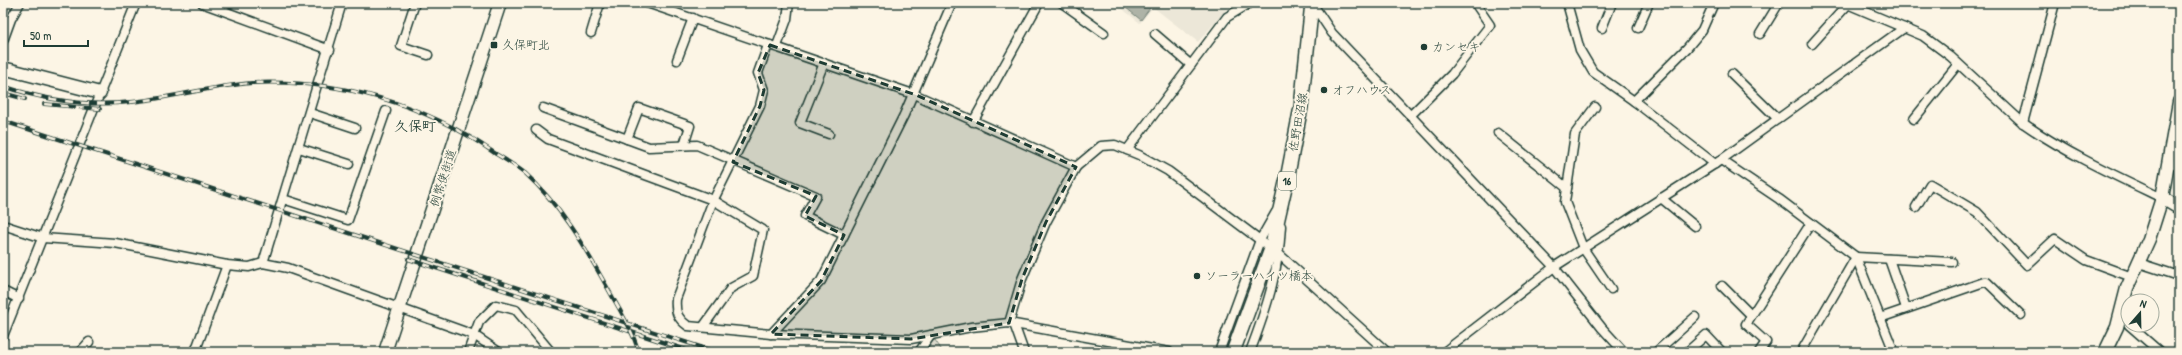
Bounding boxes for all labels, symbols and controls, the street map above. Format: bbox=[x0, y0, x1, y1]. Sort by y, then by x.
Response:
scale bar bbox=[24, 22, 88, 48]
text: 50 m bbox=[30, 27, 51, 44]
place label: 久保町北 bbox=[502, 36, 550, 53]
place label: カンセキ bbox=[1432, 38, 1480, 55]
marker: 久保町北 bbox=[489, 40, 499, 50]
marker: カンセキ bbox=[1419, 42, 1429, 52]
place label: オフハウス bbox=[1332, 81, 1391, 98]
marker: オフハウス bbox=[1319, 85, 1329, 95]
street label: 佐野田沼線 bbox=[1284, 91, 1311, 153]
district label: 久保町 bbox=[394, 116, 436, 135]
street label: 例幣使街道 bbox=[425, 147, 460, 209]
road number: 16 bbox=[1278, 172, 1296, 190]
place label: ソーラーハイツ橋本 bbox=[1205, 267, 1313, 284]
marker: ソーラーハイツ橋本 bbox=[1192, 271, 1202, 281]
north arrow bbox=[2120, 293, 2160, 333]
text: N bbox=[2138, 296, 2149, 311]

